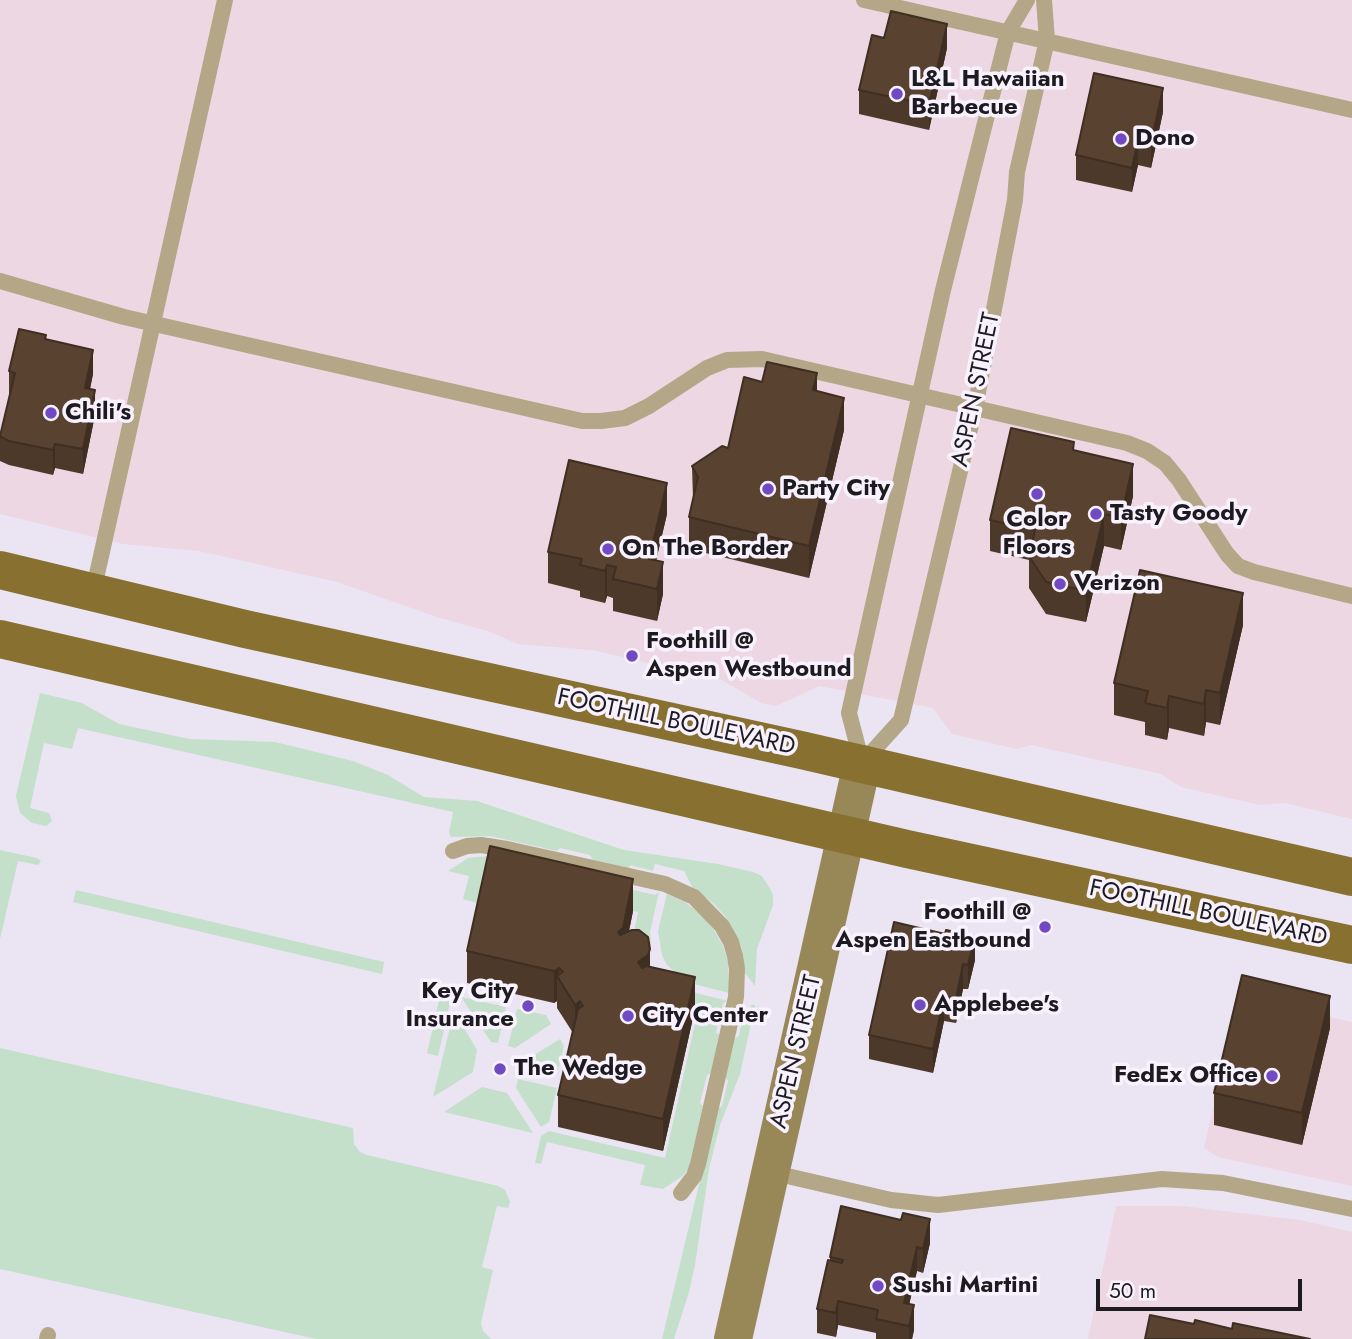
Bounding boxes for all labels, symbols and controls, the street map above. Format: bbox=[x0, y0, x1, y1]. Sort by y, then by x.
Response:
place label: L&L Hawaiian Barbecue bbox=[911, 66, 1064, 122]
marker: L&L Hawaiian Barbecue bbox=[889, 86, 905, 102]
place label: Dono bbox=[1135, 125, 1195, 153]
marker: Dono bbox=[1113, 131, 1129, 147]
street label: ASPEN STREET bbox=[947, 310, 1007, 470]
place label: Chili's bbox=[65, 399, 131, 427]
marker: Chili's bbox=[43, 405, 59, 421]
place label: Party City bbox=[782, 475, 890, 503]
marker: Party City bbox=[760, 481, 776, 497]
marker: Color Floors bbox=[1029, 486, 1045, 502]
place label: Tasty Goody bbox=[1110, 500, 1247, 528]
place label: Color Floors bbox=[1003, 506, 1071, 562]
marker: Tasty Goody bbox=[1088, 506, 1104, 522]
place label: On The Border bbox=[622, 535, 789, 563]
marker: On The Border bbox=[600, 541, 616, 557]
place label: Verizon bbox=[1074, 570, 1160, 598]
marker: Verizon bbox=[1052, 576, 1068, 592]
place label: Foothill @ Aspen Westbound bbox=[646, 628, 851, 684]
marker: Foothill @ Aspen Westbound bbox=[624, 648, 640, 664]
street label: FOOTHILL BOULEVARD bbox=[554, 684, 798, 762]
street label: FOOTHILL BOULEVARD bbox=[1086, 875, 1330, 953]
place label: Foothill @ Aspen Eastbound bbox=[835, 899, 1031, 955]
marker: Foothill @ Aspen Eastbound bbox=[1037, 919, 1053, 935]
street label: ASPEN STREET bbox=[765, 973, 829, 1131]
place label: Key City Insurance bbox=[406, 978, 514, 1034]
place label: Applebee's bbox=[934, 991, 1059, 1019]
marker: Applebee's bbox=[912, 997, 928, 1013]
marker: Key City Insurance bbox=[520, 998, 536, 1014]
place label: City Center bbox=[642, 1002, 768, 1030]
marker: City Center bbox=[620, 1008, 636, 1024]
place label: The Wedge bbox=[514, 1055, 643, 1083]
marker: The Wedge bbox=[492, 1061, 508, 1077]
place label: FedEx Office bbox=[1114, 1062, 1258, 1090]
marker: FedEx Office bbox=[1264, 1068, 1280, 1084]
scale bar bbox=[1100, 1266, 1306, 1310]
place label: Sushi Martini bbox=[892, 1272, 1038, 1300]
text: 50 m bbox=[1109, 1276, 1156, 1306]
marker: Sushi Martini bbox=[870, 1278, 886, 1294]

